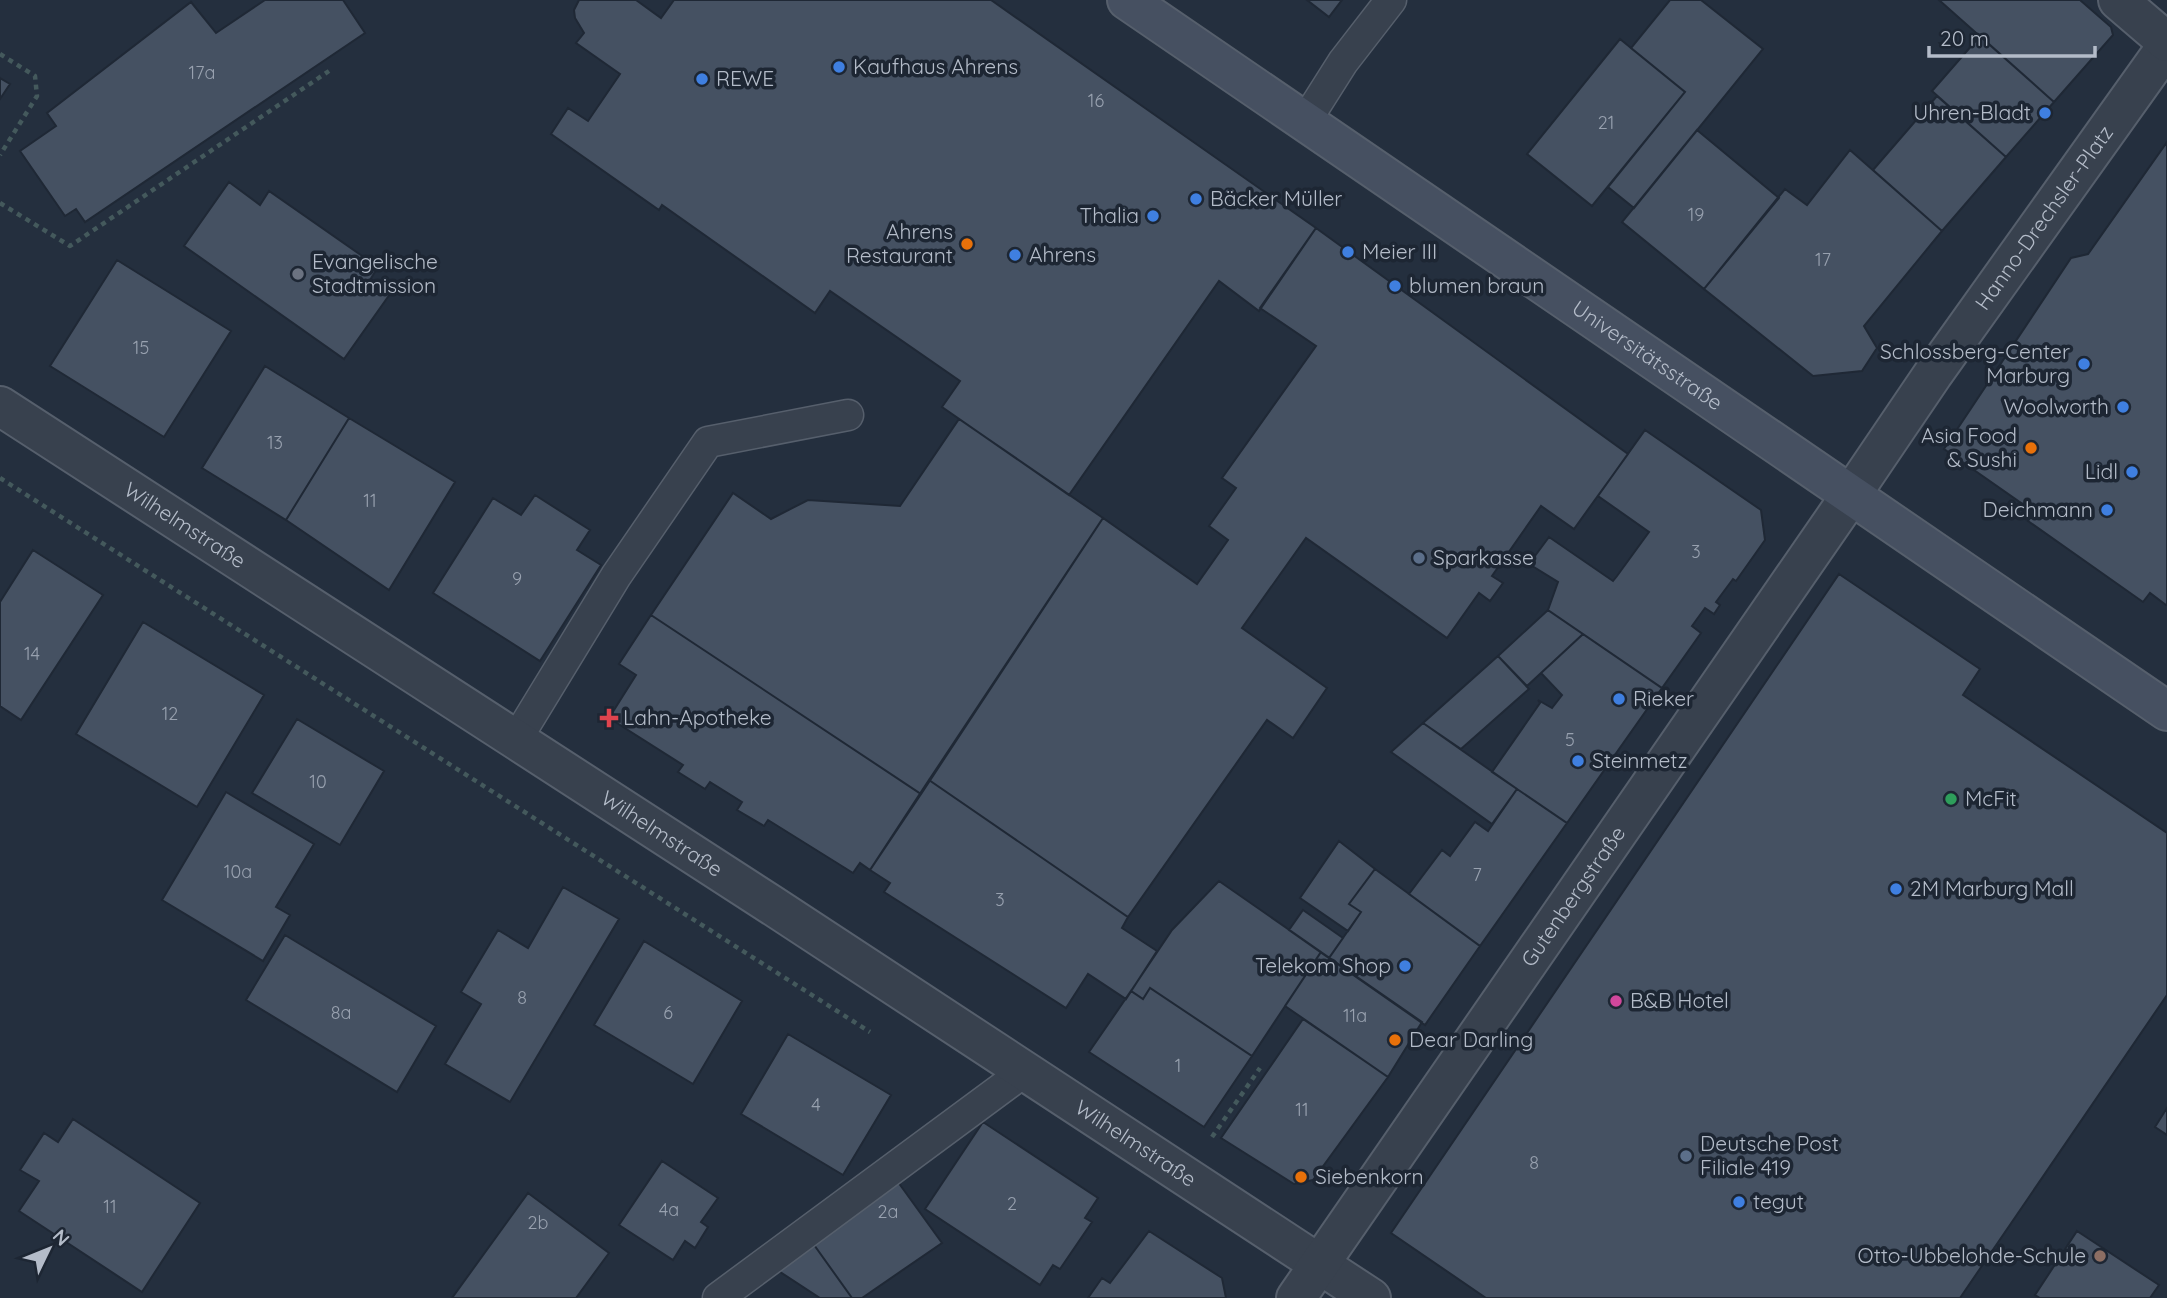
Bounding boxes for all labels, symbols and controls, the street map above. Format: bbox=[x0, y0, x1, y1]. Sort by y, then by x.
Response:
scale bar bbox=[1929, 14, 2095, 58]
text: 20 m bbox=[1940, 25, 1989, 51]
place label: Kaufhaus Ahrens bbox=[853, 53, 1018, 79]
marker: Kaufhaus Ahrens bbox=[831, 59, 847, 75]
house number: 17a bbox=[189, 61, 215, 84]
place label: REWE bbox=[716, 65, 774, 91]
marker: REWE bbox=[694, 71, 710, 87]
house number: 16 bbox=[1088, 89, 1104, 112]
place label: Uhren-Bladt bbox=[1913, 99, 2031, 125]
marker: Uhren-Bladt bbox=[2037, 105, 2053, 121]
house number: 21 bbox=[1598, 111, 1614, 134]
street label: Hanno-Drechsler-Platz bbox=[1969, 120, 2118, 315]
place label: Bäcker Müller bbox=[1210, 185, 1342, 211]
marker: Bäcker Müller bbox=[1188, 191, 1204, 207]
place label: Thalia bbox=[1080, 202, 1139, 228]
house number: 19 bbox=[1688, 203, 1704, 226]
marker: Thalia bbox=[1145, 208, 1161, 224]
place label: Ahrens Restaurant bbox=[846, 218, 953, 268]
marker: Ahrens Restaurant bbox=[959, 236, 975, 252]
place label: Meier III bbox=[1362, 238, 1437, 264]
place label: Ahrens bbox=[1029, 241, 1096, 267]
marker: Meier III bbox=[1340, 244, 1356, 260]
marker: Ahrens bbox=[1007, 247, 1023, 263]
place label: Evangelische Stadtmission bbox=[312, 248, 438, 298]
house number: 17 bbox=[1815, 248, 1831, 271]
marker: Evangelische Stadtmission bbox=[290, 266, 306, 282]
place label: blumen braun bbox=[1409, 272, 1544, 298]
marker: blumen braun bbox=[1387, 278, 1403, 294]
street label: Universitätsstraße bbox=[1567, 294, 1728, 415]
house number: 15 bbox=[133, 336, 149, 359]
place label: Schlossberg-Center Marburg bbox=[1880, 338, 2070, 388]
marker: Schlossberg-Center Marburg bbox=[2076, 356, 2092, 372]
place label: Woolworth bbox=[2004, 393, 2109, 419]
marker: Woolworth bbox=[2115, 399, 2131, 415]
place label: Asia Food & Sushi bbox=[1921, 422, 2017, 472]
house number: 13 bbox=[267, 431, 283, 454]
marker: Asia Food & Sushi bbox=[2023, 440, 2039, 456]
place label: Lidl bbox=[2085, 458, 2118, 484]
marker: Lidl bbox=[2124, 464, 2140, 480]
street label: Wilhelmstraße bbox=[120, 476, 251, 573]
house number: 11 bbox=[363, 489, 377, 512]
place label: Deichmann bbox=[1982, 496, 2093, 522]
marker: Deichmann bbox=[2099, 502, 2115, 518]
house number: 3 bbox=[1691, 540, 1701, 563]
place label: Sparkasse bbox=[1433, 544, 1534, 570]
marker: Sparkasse bbox=[1411, 550, 1427, 566]
house number: 9 bbox=[512, 567, 522, 590]
house number: 14 bbox=[24, 642, 40, 665]
place label: Rieker bbox=[1633, 685, 1694, 711]
marker: Rieker bbox=[1611, 691, 1627, 707]
house number: 12 bbox=[162, 702, 178, 725]
place label: Lahn-Apotheke bbox=[623, 704, 772, 730]
marker: Lahn-Apotheke bbox=[601, 710, 617, 726]
house number: 5 bbox=[1565, 728, 1575, 751]
place label: Steinmetz bbox=[1592, 747, 1688, 773]
marker: Steinmetz bbox=[1570, 753, 1586, 769]
house number: 10 bbox=[309, 770, 327, 793]
street label: Wilhelmstraße bbox=[597, 784, 728, 882]
place label: McFit bbox=[1965, 785, 2017, 811]
marker: McFit bbox=[1943, 791, 1959, 807]
street label: Gutenbergstraße bbox=[1515, 821, 1630, 971]
house number: 10a bbox=[224, 860, 252, 883]
house number: 7 bbox=[1472, 863, 1482, 886]
place label: 2M Marburg Mall bbox=[1910, 875, 2074, 901]
marker: 2M Marburg Mall bbox=[1888, 881, 1904, 897]
house number: 3 bbox=[995, 888, 1005, 911]
place label: Telekom Shop bbox=[1255, 952, 1391, 978]
marker: Telekom Shop bbox=[1397, 958, 1413, 974]
house number: 8 bbox=[517, 986, 527, 1009]
place label: B&B Hotel bbox=[1630, 987, 1729, 1013]
marker: B&B Hotel bbox=[1608, 993, 1624, 1009]
house number: 8a bbox=[331, 1001, 351, 1024]
house number: 6 bbox=[663, 1001, 673, 1024]
house number: 11a bbox=[1343, 1004, 1367, 1027]
place label: Dear Darling bbox=[1409, 1026, 1533, 1052]
marker: Dear Darling bbox=[1387, 1032, 1403, 1048]
house number: 1 bbox=[1175, 1054, 1181, 1077]
house number: 4 bbox=[811, 1093, 821, 1116]
street label: Wilhelmstraße bbox=[1070, 1094, 1202, 1192]
house number: 11 bbox=[1295, 1098, 1309, 1121]
place label: Deutsche Post Filiale 419 bbox=[1700, 1130, 1839, 1180]
marker: Deutsche Post Filiale 419 bbox=[1678, 1148, 1694, 1164]
house number: 8 bbox=[1529, 1151, 1539, 1174]
place label: Siebenkorn bbox=[1315, 1163, 1424, 1189]
marker: Siebenkorn bbox=[1293, 1169, 1309, 1185]
place label: tegut bbox=[1753, 1188, 1804, 1214]
house number: 2 bbox=[1007, 1192, 1017, 1215]
marker: tegut bbox=[1731, 1194, 1747, 1210]
house number: 11 bbox=[103, 1195, 117, 1218]
house number: 4a bbox=[659, 1198, 679, 1221]
house number: 2a bbox=[878, 1200, 898, 1223]
house number: 2b bbox=[528, 1211, 549, 1234]
north arrow bbox=[14, 1214, 84, 1284]
text: N bbox=[48, 1224, 75, 1251]
place label: Otto-Ubbelohde-Schule bbox=[1858, 1242, 2086, 1268]
marker: Otto-Ubbelohde-Schule bbox=[2092, 1248, 2108, 1264]

